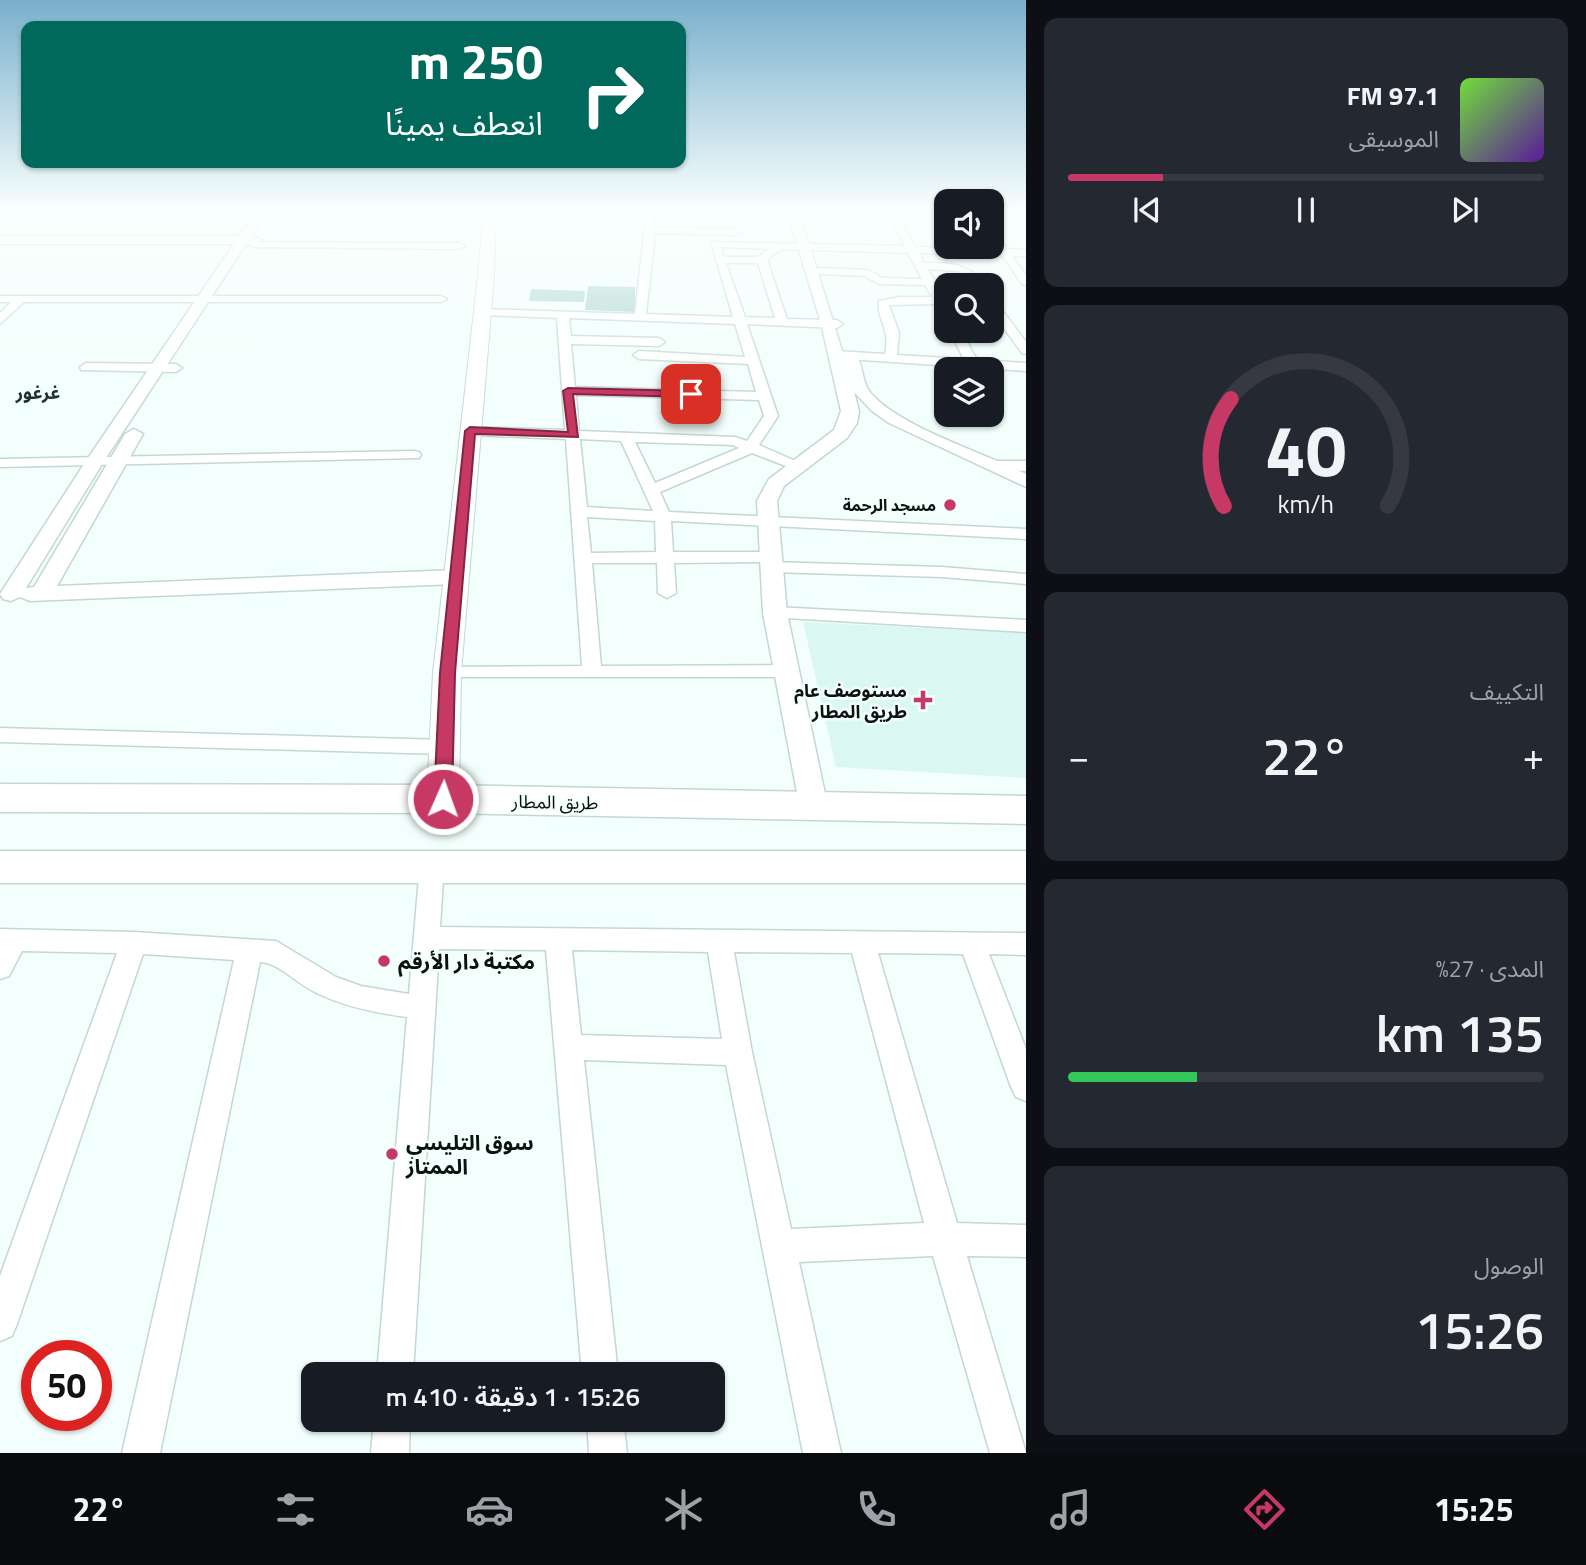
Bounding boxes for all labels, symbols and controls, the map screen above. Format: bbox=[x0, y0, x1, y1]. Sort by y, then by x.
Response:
text: 250 m bbox=[409, 23, 543, 98]
icon: right bbox=[567, 49, 658, 140]
text: 97.1 FM bbox=[1347, 76, 1439, 115]
text: انعطف يمينًا bbox=[385, 99, 543, 147]
text: الموسيقى bbox=[1348, 121, 1439, 156]
map controls bbox=[934, 189, 1004, 427]
button: sound bbox=[934, 189, 1004, 259]
icon: previous bbox=[1128, 191, 1166, 229]
icon: pause bbox=[1287, 191, 1325, 229]
icon: next bbox=[1446, 191, 1484, 229]
button: search bbox=[934, 273, 1004, 343]
button: layers bbox=[934, 357, 1004, 427]
pin bbox=[661, 364, 721, 424]
icon: arrive bbox=[672, 375, 710, 413]
district label: غرغور bbox=[15, 379, 60, 406]
text: 40 bbox=[1265, 394, 1347, 504]
text: km/h bbox=[1278, 484, 1334, 522]
place label: مسجد الرحمة bbox=[843, 493, 936, 517]
marker: مسجد الرحمة bbox=[942, 497, 958, 513]
text: التكييف bbox=[1470, 674, 1544, 709]
place label: مستوصف عام طريق المطار bbox=[794, 677, 907, 725]
marker: مستوصف عام طريق المطار bbox=[913, 690, 933, 710]
text: 22° bbox=[1262, 716, 1350, 795]
text: − bbox=[1068, 727, 1089, 785]
text: + bbox=[1523, 727, 1544, 785]
position arrow bbox=[406, 762, 480, 836]
street label: طريق المطار bbox=[510, 788, 599, 816]
place label: مكتبة دار الأرقم bbox=[398, 945, 535, 977]
text: المدى · 27% bbox=[1436, 951, 1544, 986]
marker: مكتبة دار الأرقم bbox=[376, 953, 392, 969]
text: 135 km bbox=[1376, 993, 1544, 1072]
place label: سوق التليسي الممتاز bbox=[405, 1126, 534, 1182]
marker: سوق التليسي الممتاز bbox=[384, 1146, 400, 1162]
text: الوصول bbox=[1474, 1248, 1544, 1283]
text: 15:26 bbox=[1415, 1290, 1544, 1369]
speed limit sign: 50 bbox=[21, 1340, 112, 1431]
text: 15:26 · 1 دقيقة · 410 m bbox=[386, 1377, 640, 1416]
text: 22° bbox=[73, 1485, 126, 1533]
icon: filters bbox=[271, 1485, 320, 1534]
icon: car bbox=[465, 1485, 514, 1534]
icon: climate bbox=[659, 1485, 708, 1534]
icon: phone bbox=[852, 1485, 901, 1534]
icon: music bbox=[1046, 1485, 1095, 1534]
icon: directions bbox=[1240, 1485, 1289, 1534]
text: 15:25 bbox=[1434, 1485, 1514, 1533]

